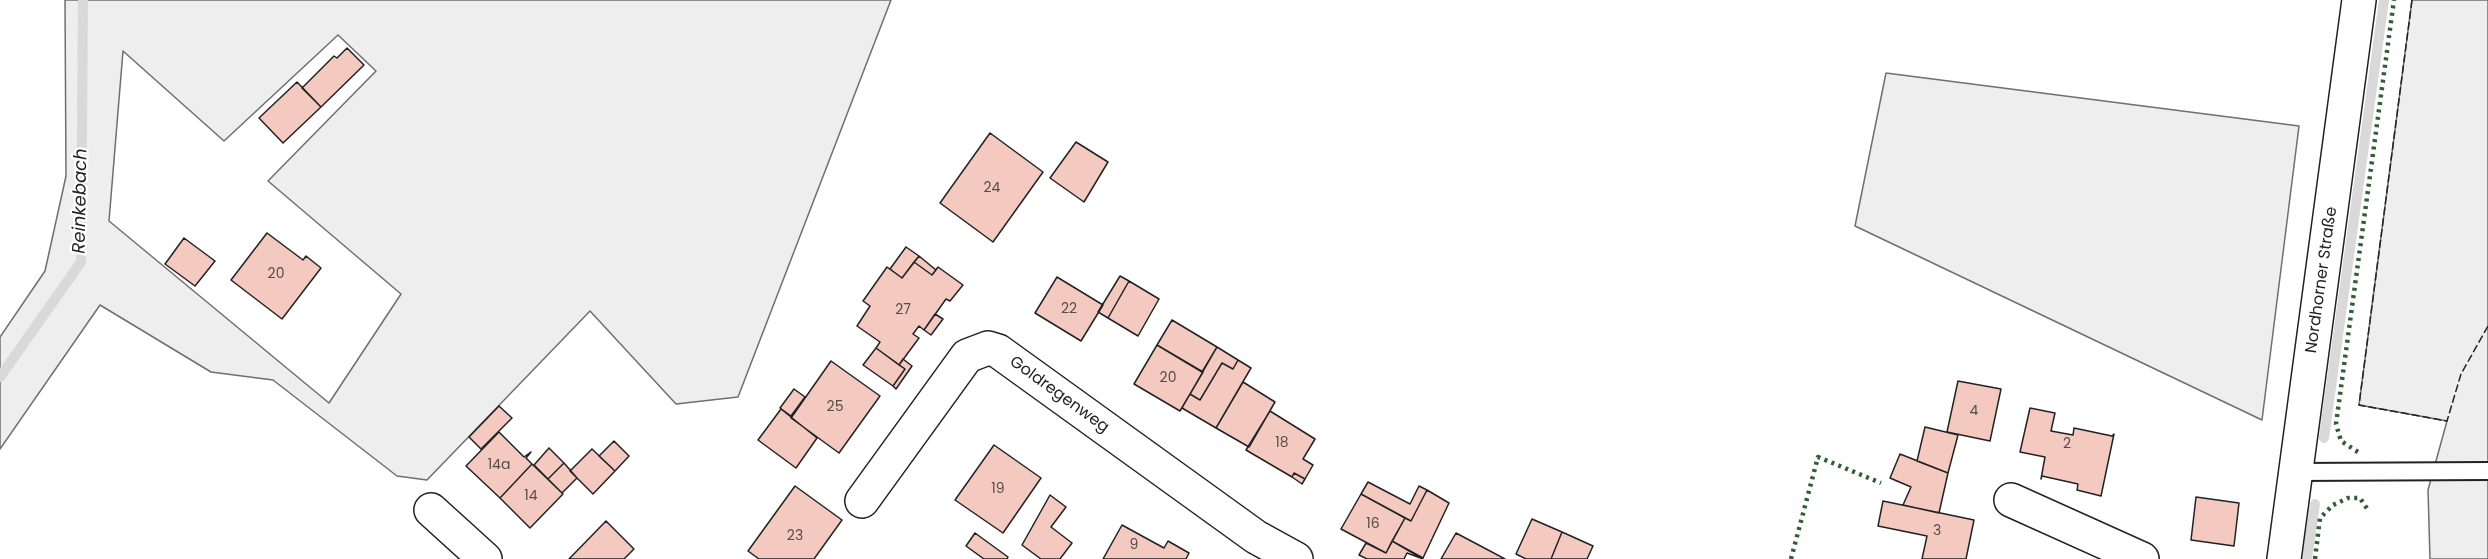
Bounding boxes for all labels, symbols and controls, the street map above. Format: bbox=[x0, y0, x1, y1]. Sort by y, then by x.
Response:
water label: Reinkebach bbox=[69, 148, 93, 254]
house number: 24 bbox=[984, 180, 1000, 196]
street label: Nordhorner Straße bbox=[2302, 205, 2342, 355]
house number: 20 bbox=[268, 266, 284, 282]
house number: 22 bbox=[1061, 301, 1077, 317]
house number: 27 bbox=[895, 302, 911, 318]
street label: Goldregenweg bbox=[1006, 353, 1112, 437]
house number: 20 bbox=[1160, 370, 1176, 386]
house number: 25 bbox=[827, 399, 843, 415]
house number: 4 bbox=[1970, 403, 1978, 419]
house number: 18 bbox=[1275, 435, 1289, 451]
house number: 2 bbox=[2063, 436, 2071, 452]
house number: 14a bbox=[488, 457, 510, 473]
house number: 19 bbox=[991, 481, 1005, 497]
house number: 14 bbox=[524, 488, 538, 504]
house number: 16 bbox=[1366, 516, 1380, 532]
house number: 3 bbox=[1933, 523, 1941, 539]
house number: 23 bbox=[787, 528, 803, 544]
house number: 9 bbox=[1130, 537, 1138, 553]

